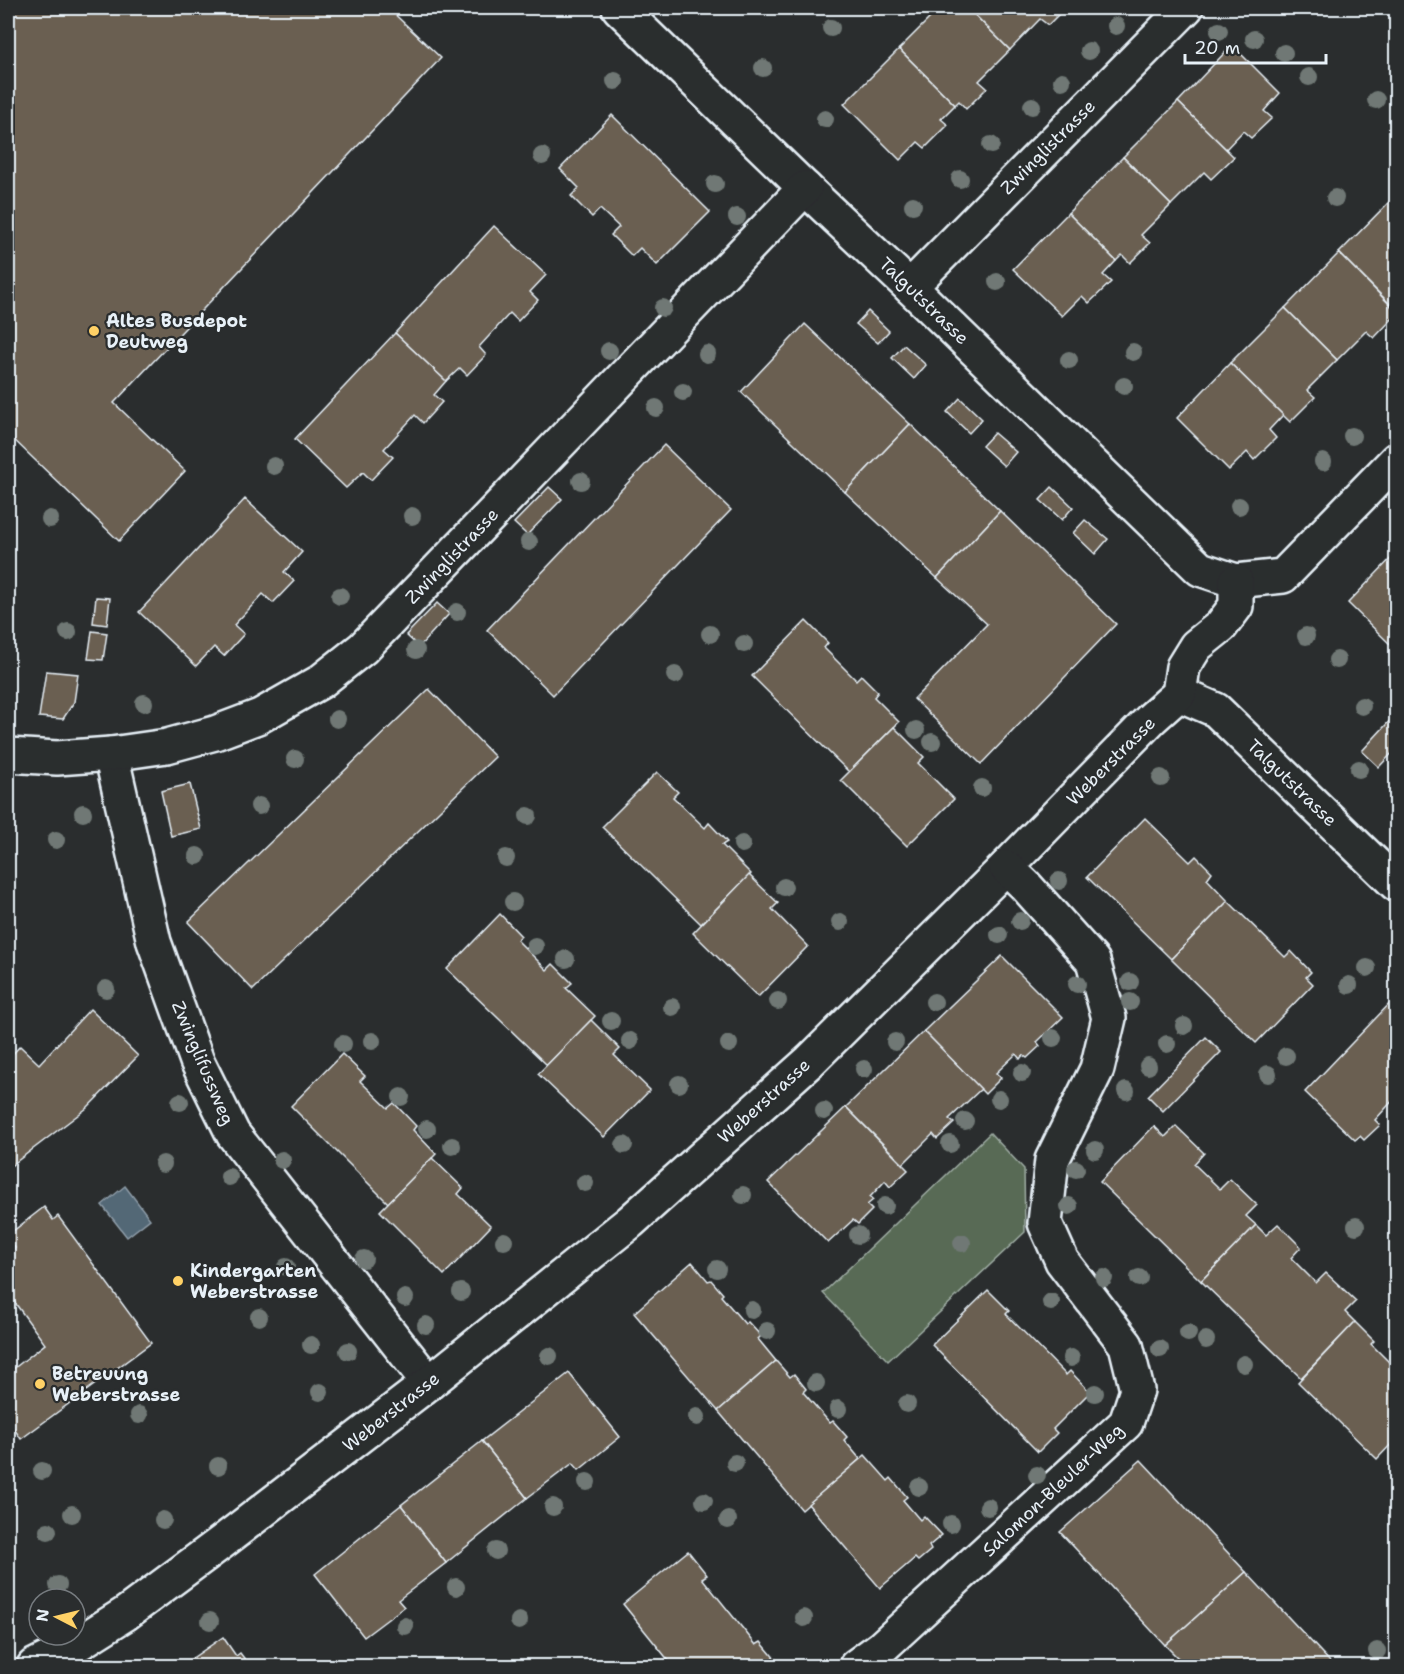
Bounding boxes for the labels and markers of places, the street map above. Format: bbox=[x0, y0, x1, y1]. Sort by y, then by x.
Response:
place label: Altes Busdepot Deutweg bbox=[106, 309, 247, 354]
marker: Altes Busdepot Deutweg bbox=[87, 324, 101, 338]
place label: Kindergarten Weberstrasse bbox=[190, 1259, 318, 1304]
marker: Kindergarten Weberstrasse bbox=[171, 1274, 185, 1288]
place label: Betreuung Weberstrasse bbox=[52, 1362, 180, 1407]
marker: Betreuung Weberstrasse bbox=[33, 1377, 47, 1391]

